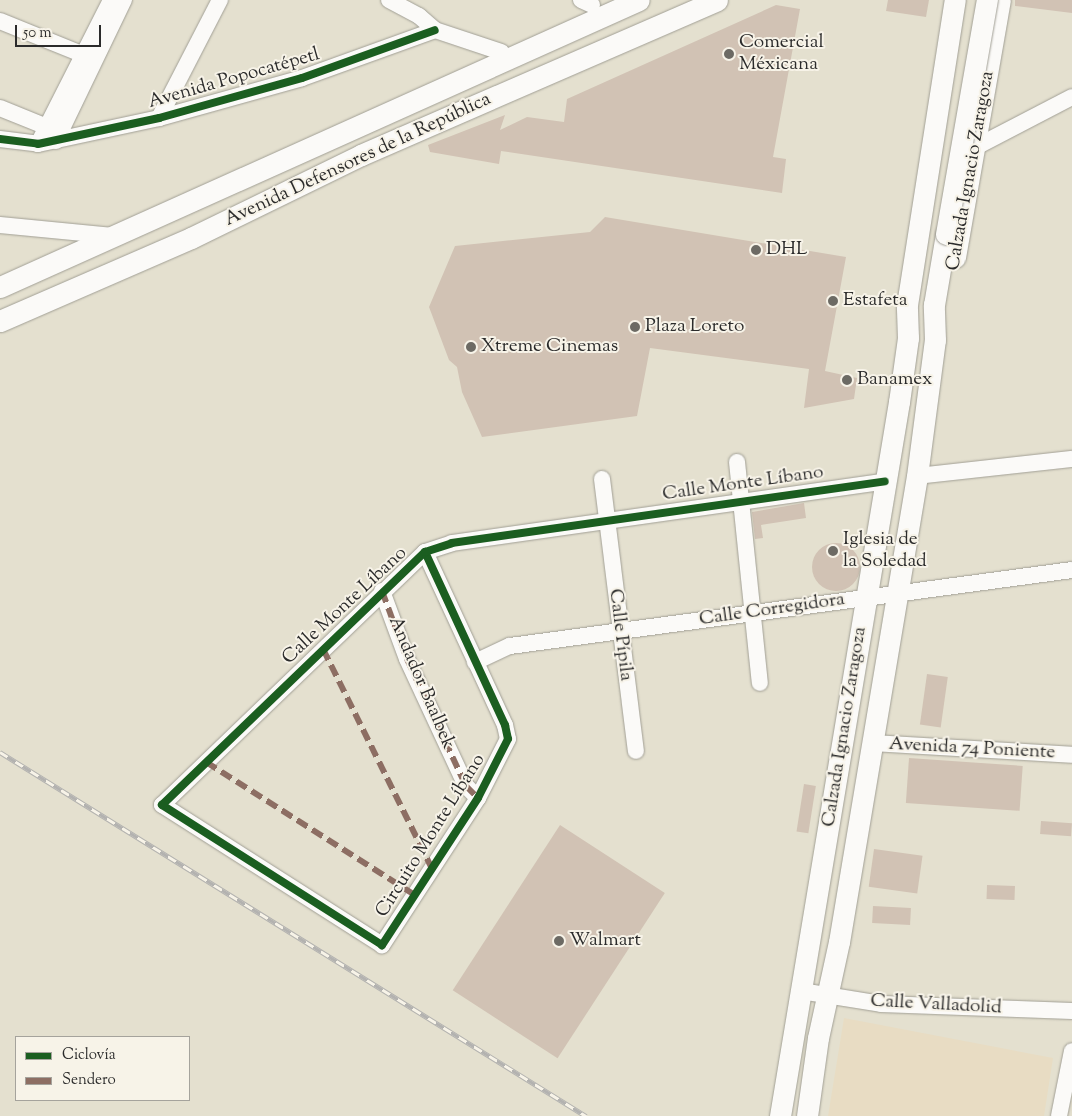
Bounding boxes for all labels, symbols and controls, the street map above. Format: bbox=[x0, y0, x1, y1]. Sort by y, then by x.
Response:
scale bar bbox=[18, 15, 104, 47]
text: 50 m bbox=[23, 23, 52, 44]
place label: Comercial Méxicana bbox=[739, 32, 824, 76]
street label: Avenida Popocatépetl bbox=[146, 44, 322, 114]
marker: Comercial Méxicana bbox=[723, 48, 735, 60]
street label: Calzada Ignacio Zaragoza bbox=[942, 69, 1000, 273]
street label: Avenida Defensores de la República bbox=[221, 88, 495, 232]
place label: DHL bbox=[766, 239, 808, 261]
marker: DHL bbox=[750, 244, 762, 256]
place label: Estafeta bbox=[843, 290, 907, 312]
marker: Estafeta bbox=[827, 295, 839, 307]
place label: Plaza Loreto bbox=[645, 316, 744, 338]
marker: Plaza Loreto bbox=[629, 321, 641, 333]
place label: Xtreme Cinemas bbox=[481, 336, 618, 358]
marker: Xtreme Cinemas bbox=[465, 341, 477, 353]
place label: Banamex bbox=[857, 369, 932, 391]
marker: Banamex bbox=[841, 374, 853, 386]
street label: Calle Monte Líbano bbox=[661, 461, 825, 507]
place label: Iglesia de la Soledad bbox=[843, 529, 927, 573]
street label: Calle Monte Líbano bbox=[278, 542, 412, 670]
marker: Iglesia de la Soledad bbox=[827, 545, 839, 557]
street label: Calle Pípila bbox=[603, 588, 637, 682]
street label: Calle Corregidora bbox=[698, 588, 846, 632]
street label: Andador Baalbek bbox=[383, 613, 459, 753]
street label: Calzada Ignacio Zaragoza bbox=[818, 625, 872, 829]
street label: Avenida 74 Poniente bbox=[888, 733, 1056, 765]
street label: Circuito Monte Líbano bbox=[371, 750, 491, 922]
place label: Walmart bbox=[569, 930, 641, 952]
marker: Walmart bbox=[553, 935, 565, 947]
street label: Calle Valladolid bbox=[870, 990, 1002, 1020]
legend bbox=[15, 1036, 190, 1101]
text: Ciclovía bbox=[62, 1045, 116, 1066]
text: Sendero bbox=[62, 1070, 116, 1091]

